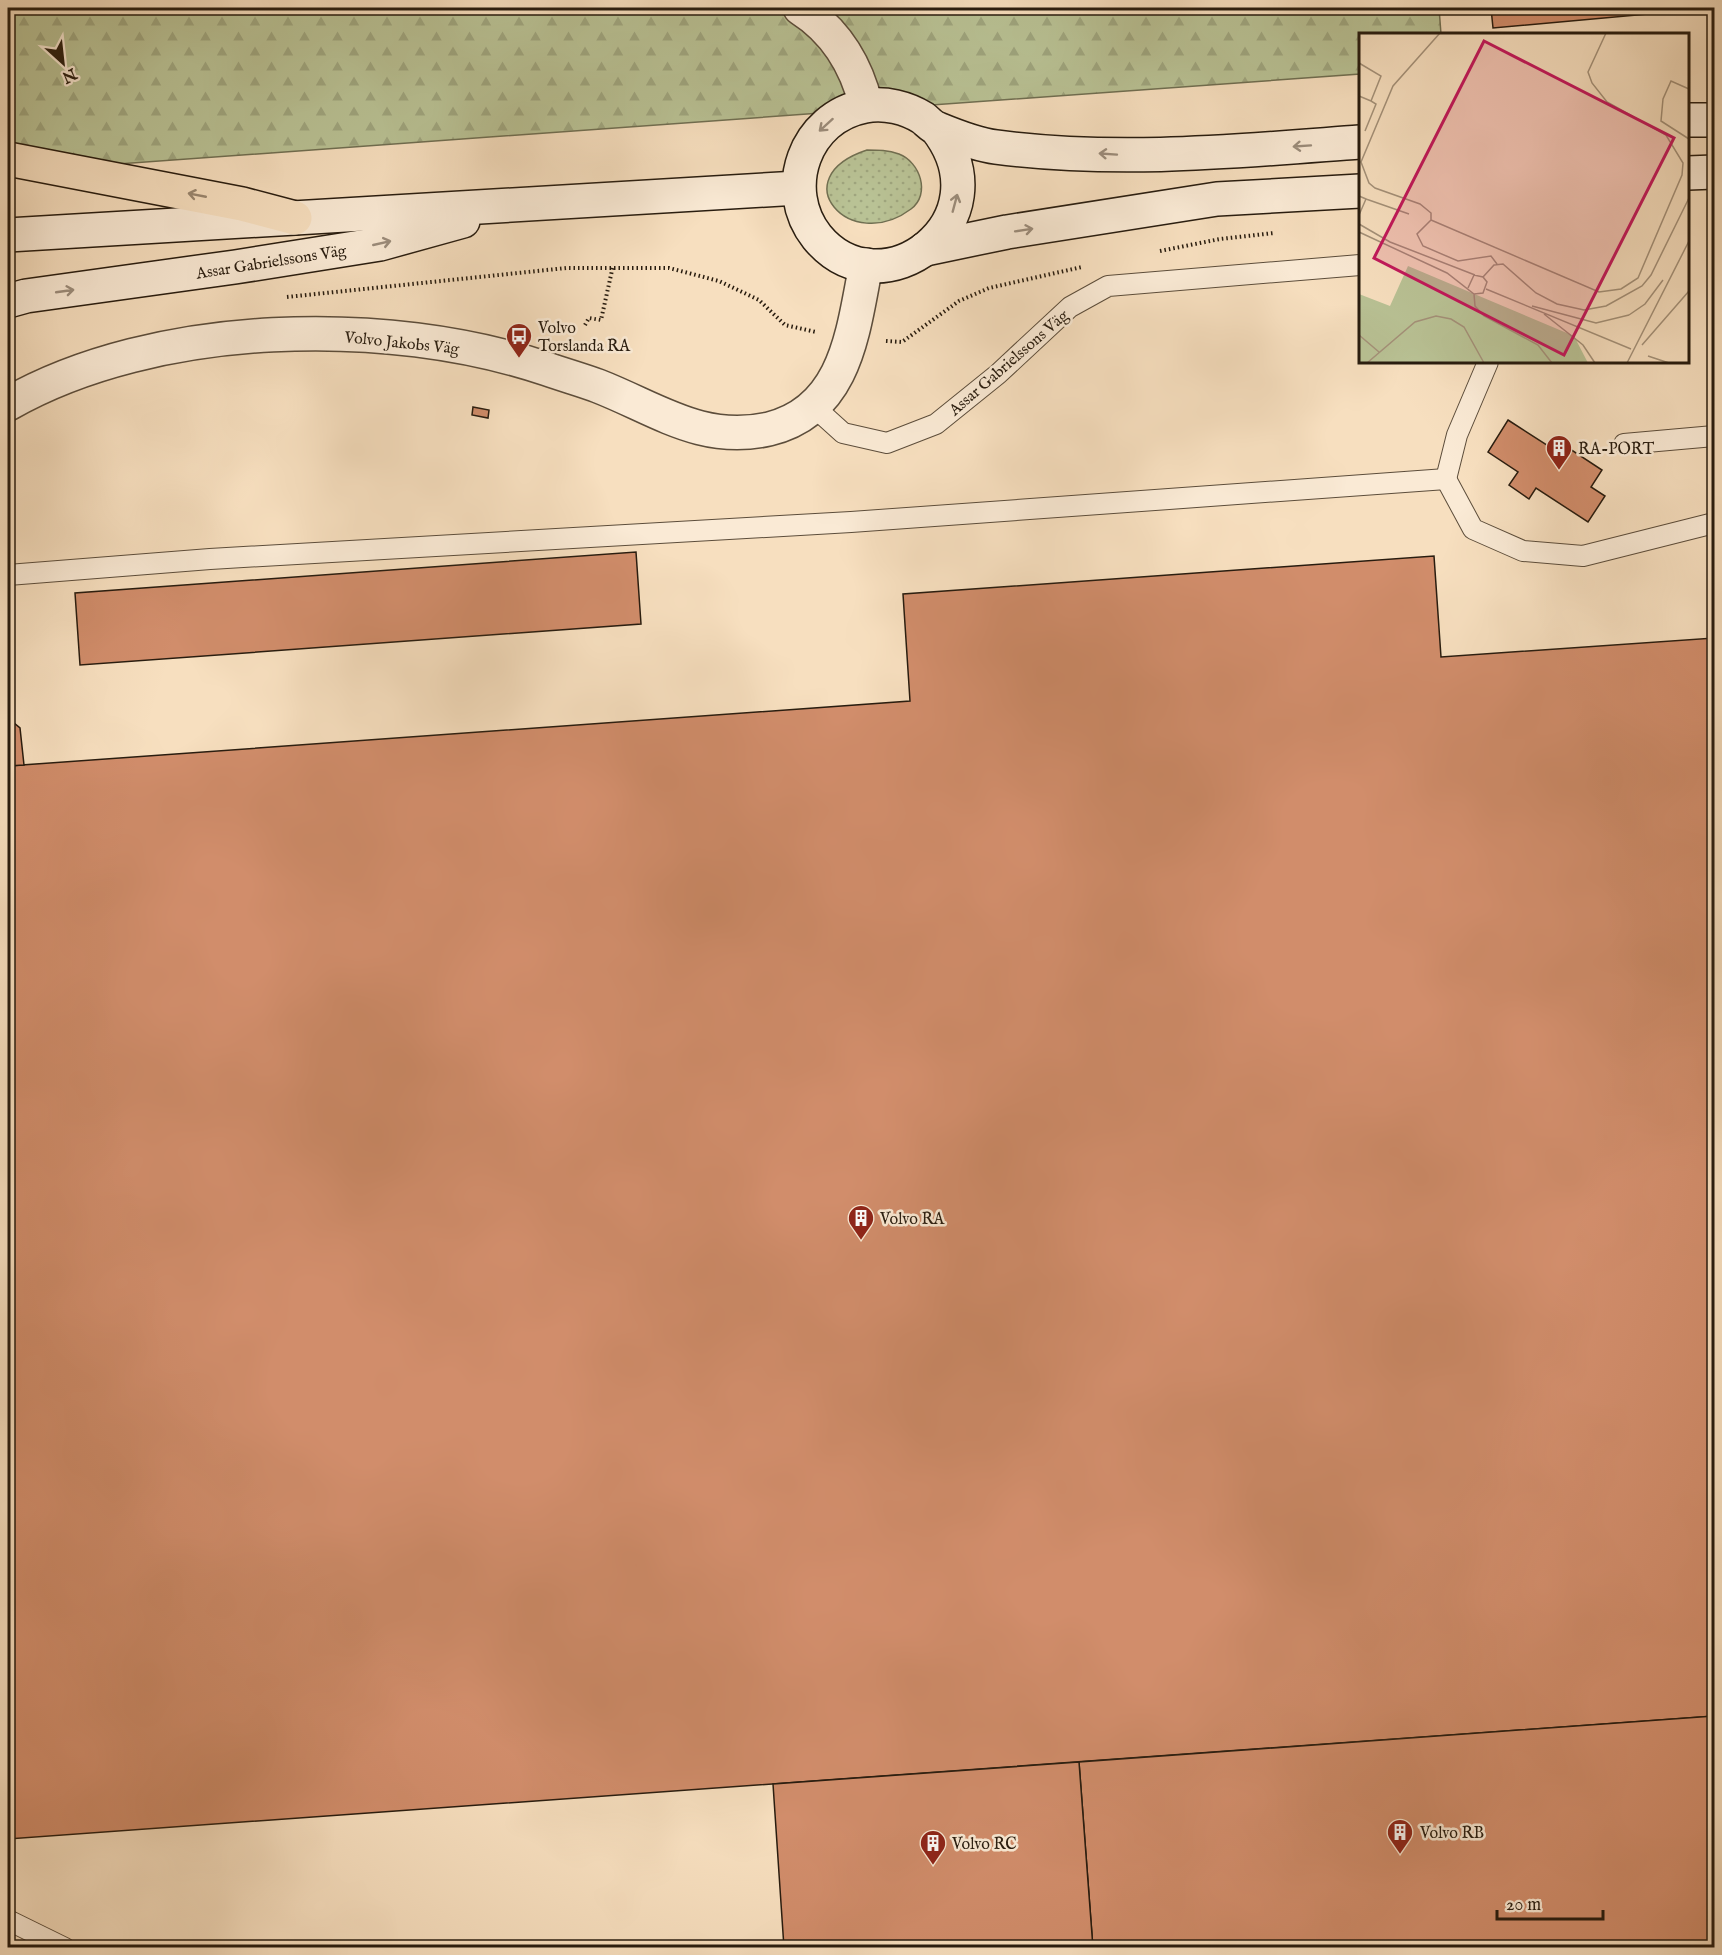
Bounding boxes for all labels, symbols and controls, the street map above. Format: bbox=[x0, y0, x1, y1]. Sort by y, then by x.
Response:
north arrow bbox=[33, 33, 93, 93]
inset map bbox=[1359, 33, 1689, 363]
text: N bbox=[58, 62, 81, 87]
one-way arrow bbox=[819, 118, 834, 132]
one-way arrow bbox=[1293, 141, 1313, 152]
one-way arrow bbox=[1098, 148, 1118, 159]
one-way arrow bbox=[188, 189, 207, 200]
one-way arrow bbox=[950, 194, 962, 213]
one-way arrow bbox=[1014, 224, 1033, 235]
one-way arrow bbox=[372, 236, 391, 248]
street label: Assar Gabrielssons Väg bbox=[194, 241, 348, 285]
one-way arrow bbox=[54, 285, 74, 296]
street label: Assar Gabrielssons Väg bbox=[945, 306, 1073, 422]
place label: Volvo Torslanda RA bbox=[537, 319, 631, 357]
bus stop icon: Volvo Torslanda RA bbox=[504, 321, 534, 359]
street label: Volvo Jakobs Väg bbox=[342, 328, 460, 360]
building icon: RA-PORT bbox=[1544, 433, 1574, 471]
place label: RA-PORT bbox=[1578, 440, 1655, 460]
building icon: Volvo RA bbox=[846, 1203, 876, 1241]
place label: Volvo RA bbox=[879, 1210, 946, 1230]
building icon: Volvo RB bbox=[1385, 1817, 1415, 1855]
place label: Volvo RB bbox=[1419, 1824, 1484, 1844]
building icon: Volvo RC bbox=[918, 1828, 948, 1866]
place label: Volvo RC bbox=[951, 1835, 1017, 1855]
scale bar bbox=[1497, 1883, 1604, 1921]
text: 20 m bbox=[1506, 1894, 1541, 1917]

